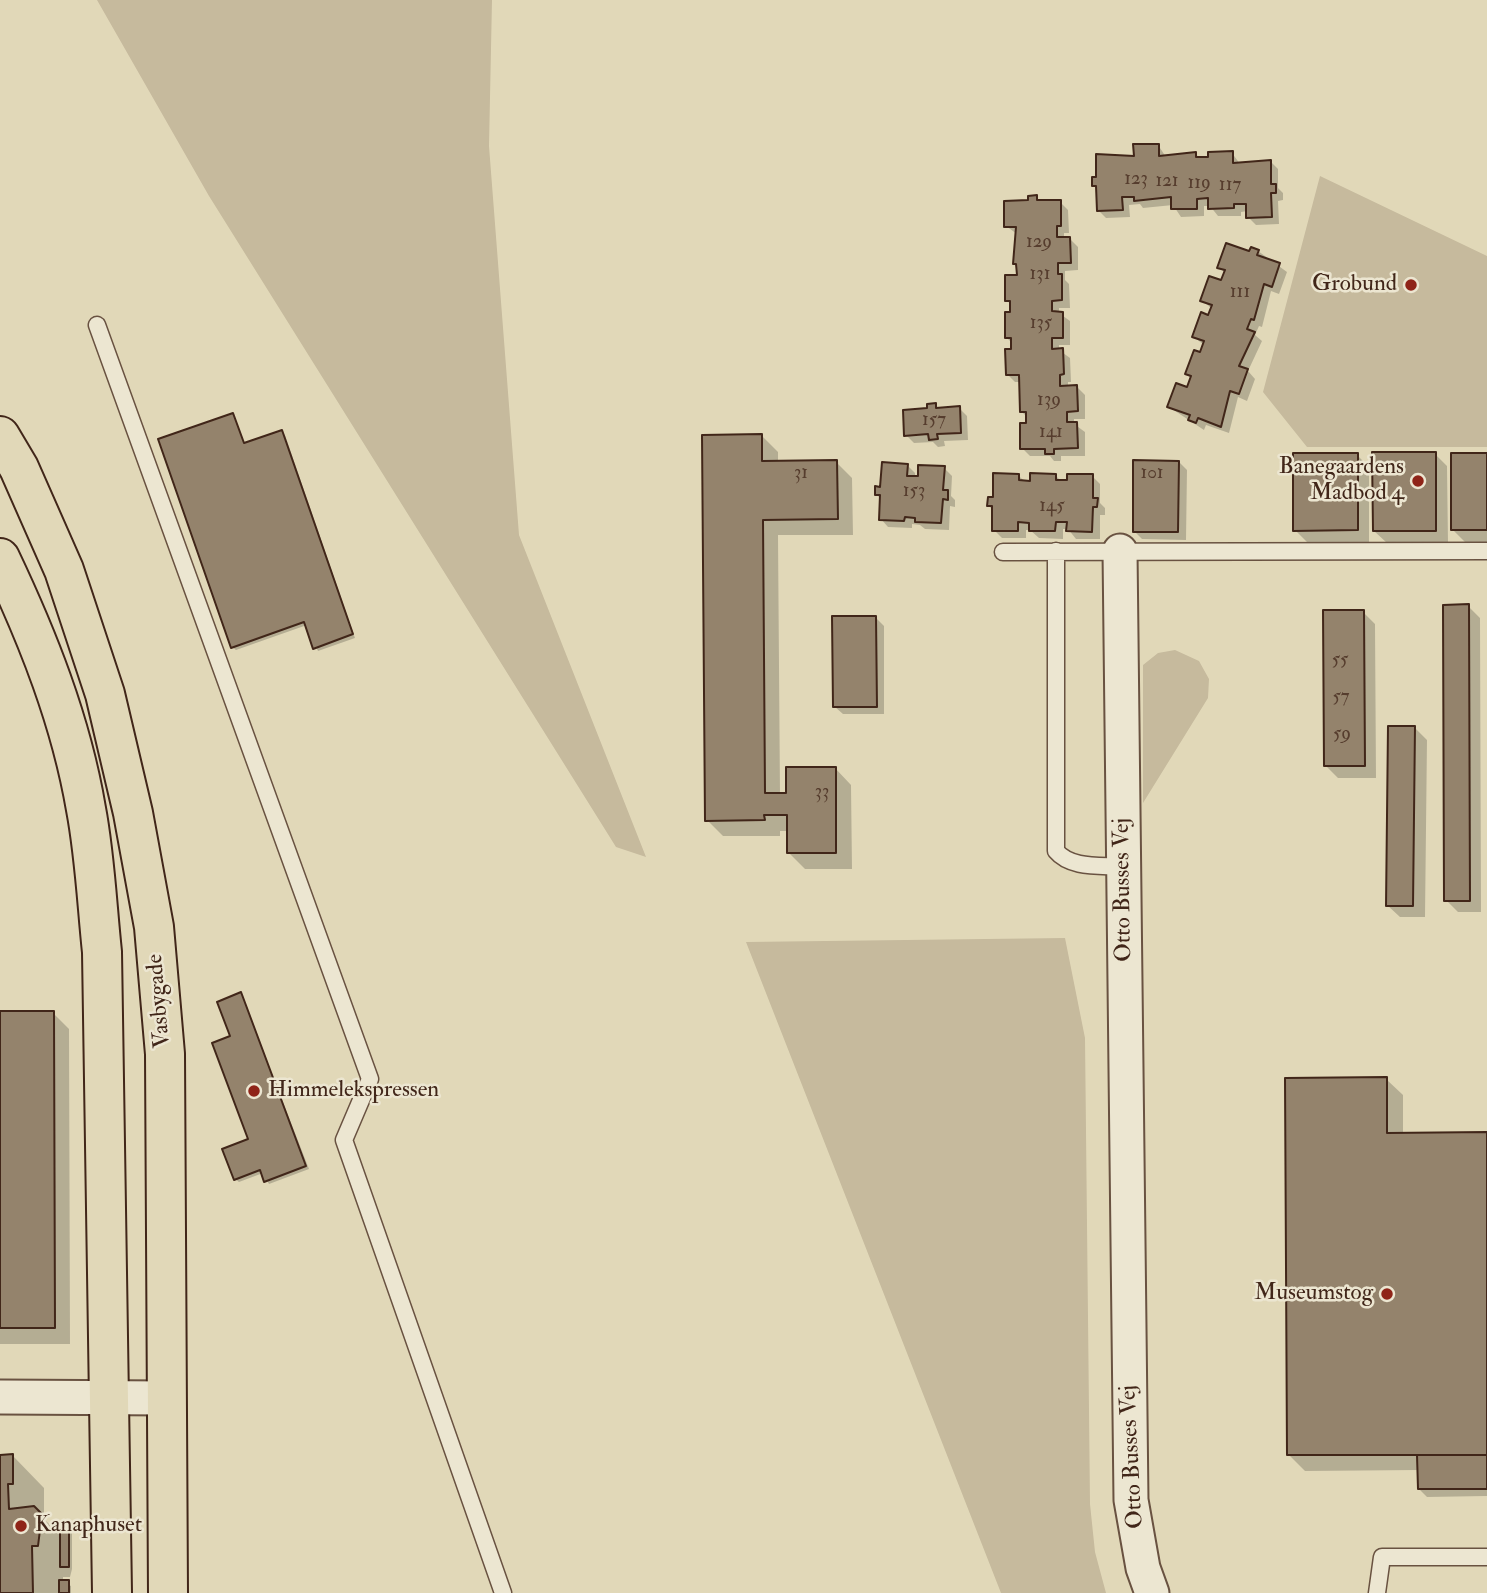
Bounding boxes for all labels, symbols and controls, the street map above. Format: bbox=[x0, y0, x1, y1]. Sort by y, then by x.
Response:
house number: 123 bbox=[1124, 169, 1148, 191]
house number: 121 bbox=[1155, 171, 1179, 193]
house number: 119 bbox=[1187, 173, 1211, 195]
house number: 117 bbox=[1219, 175, 1241, 197]
house number: 129 bbox=[1026, 232, 1052, 254]
house number: 131 bbox=[1030, 264, 1050, 286]
place label: Grobund bbox=[1312, 271, 1397, 299]
marker: Grobund bbox=[1403, 277, 1419, 293]
house number: 111 bbox=[1230, 282, 1250, 304]
house number: 135 bbox=[1030, 313, 1052, 335]
house number: 139 bbox=[1037, 390, 1061, 412]
house number: 157 bbox=[922, 410, 946, 432]
house number: 141 bbox=[1039, 422, 1063, 444]
place label: Banegaardens Madbod 4 bbox=[1279, 454, 1404, 508]
house number: 31 bbox=[794, 463, 808, 485]
house number: 101 bbox=[1140, 463, 1164, 485]
marker: Banegaardens Madbod 4 bbox=[1410, 473, 1426, 489]
house number: 153 bbox=[903, 481, 925, 503]
house number: 145 bbox=[1039, 496, 1065, 518]
house number: 55 bbox=[1332, 650, 1348, 672]
house number: 57 bbox=[1332, 687, 1350, 709]
house number: 59 bbox=[1333, 724, 1351, 746]
house number: 33 bbox=[815, 782, 829, 804]
street label: Otto Busses Vej bbox=[1109, 818, 1139, 962]
street label: Vasbygade bbox=[142, 953, 178, 1049]
place label: Himmelekspressen bbox=[268, 1077, 439, 1105]
marker: Himmelekspressen bbox=[246, 1083, 262, 1099]
place label: Museumstog bbox=[1254, 1280, 1373, 1308]
marker: Museumstog bbox=[1379, 1286, 1395, 1302]
street label: Otto Busses Vej bbox=[1115, 1384, 1151, 1530]
place label: Kanaphuset bbox=[35, 1512, 142, 1540]
marker: Kanaphuset bbox=[13, 1518, 29, 1534]

